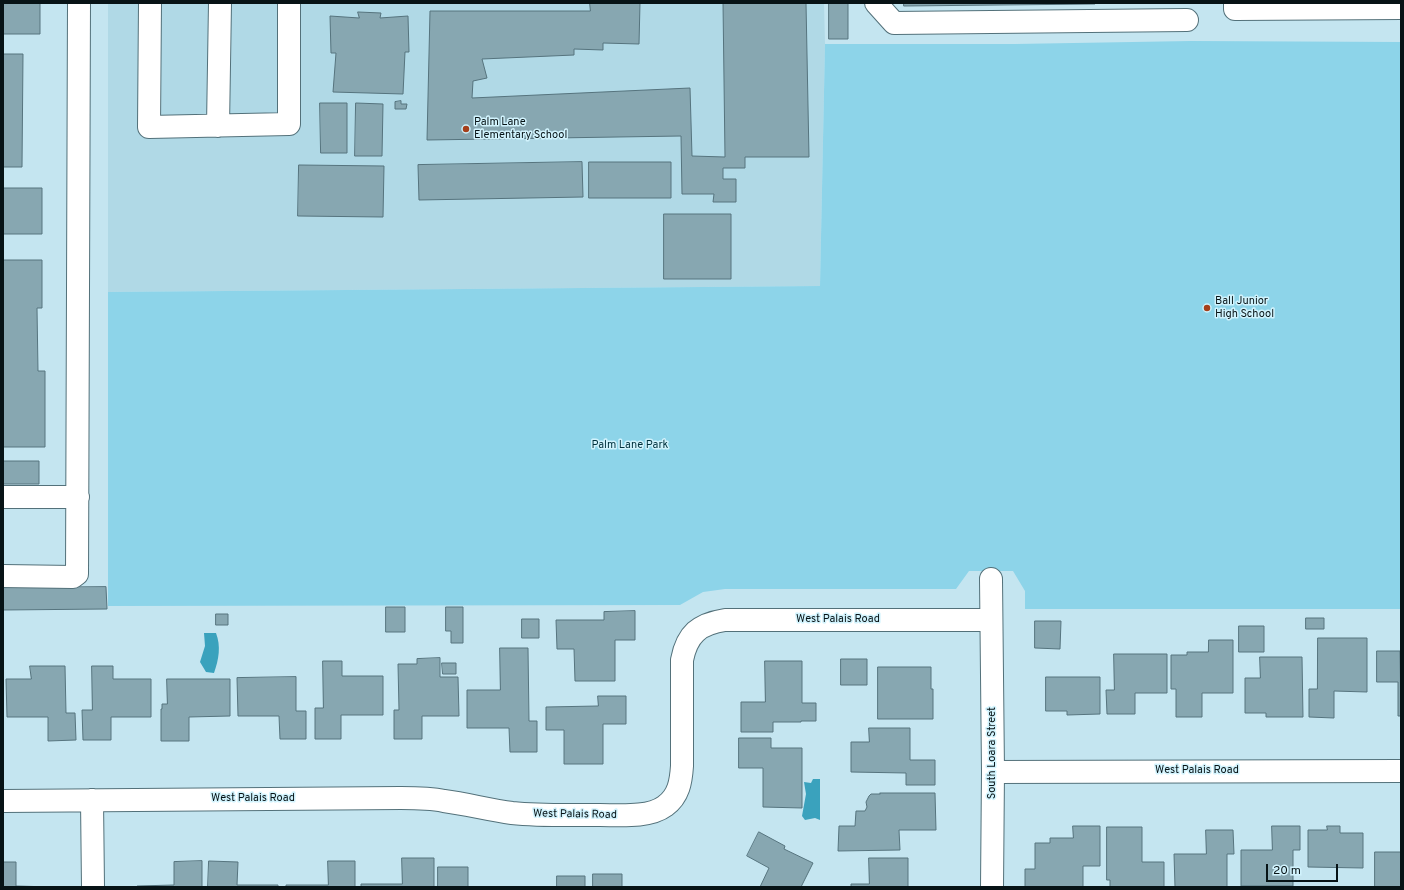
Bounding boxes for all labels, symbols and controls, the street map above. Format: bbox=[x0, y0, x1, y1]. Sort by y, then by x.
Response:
place label: Palm Lane Elementary School bbox=[474, 116, 567, 142]
marker: Palm Lane Elementary School bbox=[461, 124, 471, 134]
place label: Ball Junior High School bbox=[1215, 295, 1274, 321]
marker: Ball Junior High School bbox=[1202, 303, 1212, 313]
park label: Palm Lane Park bbox=[592, 439, 668, 453]
street label: West Palais Road bbox=[796, 613, 880, 627]
street label: South Loara Street bbox=[986, 707, 1000, 799]
street label: West Palais Road bbox=[1155, 764, 1239, 778]
street label: West Palais Road bbox=[211, 792, 295, 806]
street label: West Palais Road bbox=[533, 808, 617, 822]
scale bar bbox=[1268, 856, 1340, 882]
text: 20 m bbox=[1273, 863, 1301, 879]

